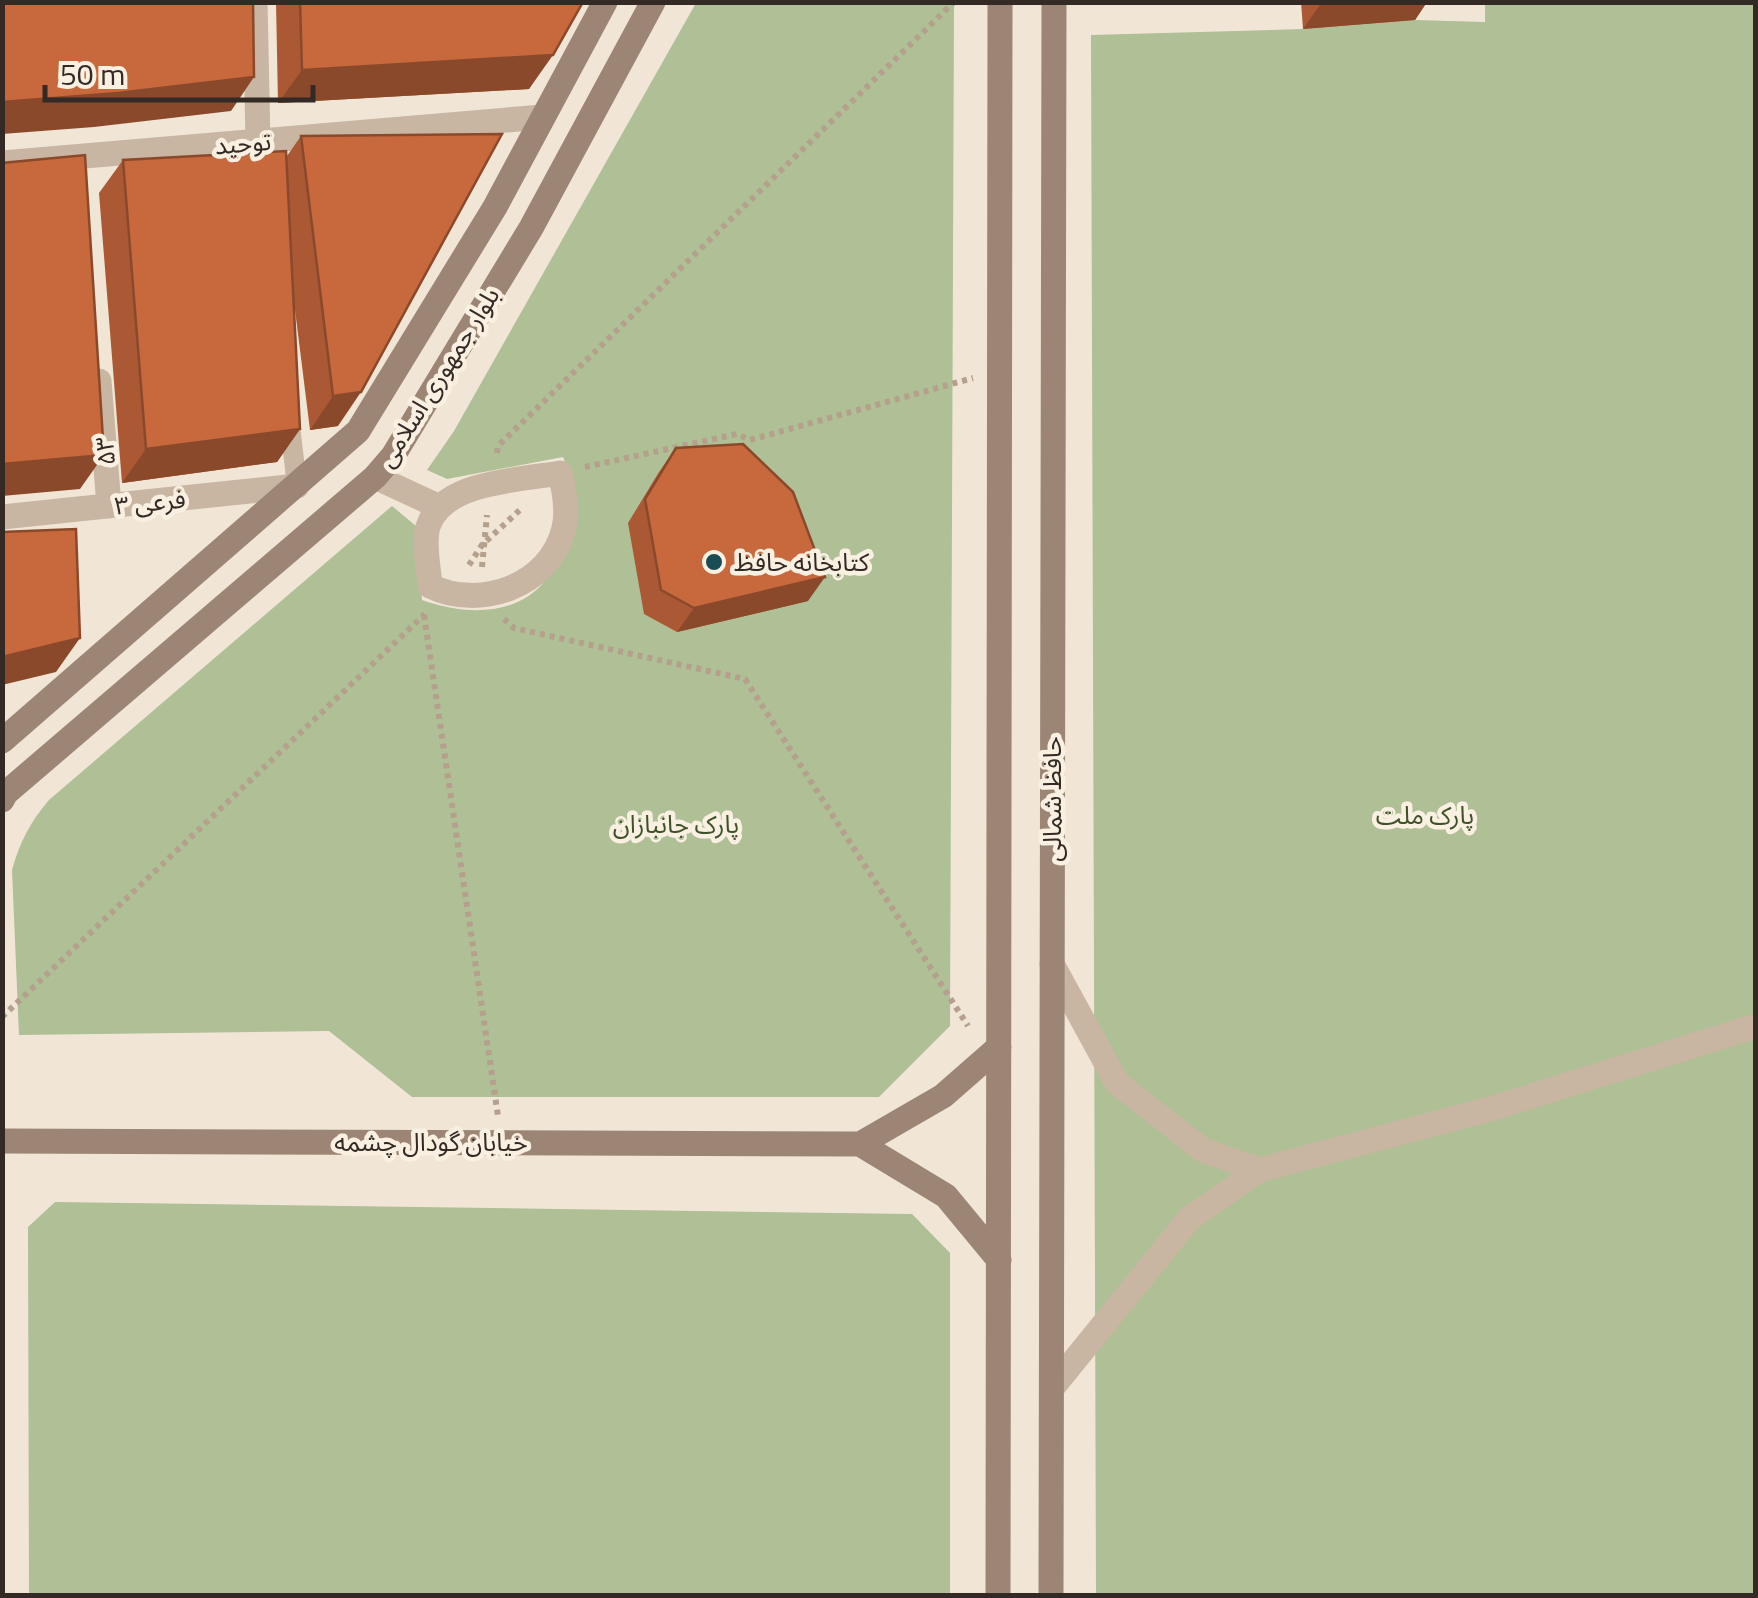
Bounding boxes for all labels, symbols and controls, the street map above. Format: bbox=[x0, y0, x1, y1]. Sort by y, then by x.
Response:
scale bar bbox=[45, 40, 312, 102]
text: 50 m bbox=[60, 51, 125, 97]
street label: توحید bbox=[213, 122, 273, 164]
street label: بلوار جمهوری اسلامی bbox=[367, 280, 509, 474]
street label: ۵۳ bbox=[85, 435, 125, 467]
street label: فرعی ۳ bbox=[113, 479, 187, 525]
place label: کتابخانه حافظ bbox=[734, 543, 870, 581]
marker: کتابخانه حافظ bbox=[703, 551, 725, 573]
street label: حافظ شمالی bbox=[1033, 736, 1071, 862]
park label: پارک ملت bbox=[1376, 796, 1474, 834]
park label: پارک جانبازان bbox=[613, 805, 739, 843]
street label: خیابان گودال چشمه bbox=[334, 1123, 528, 1161]

